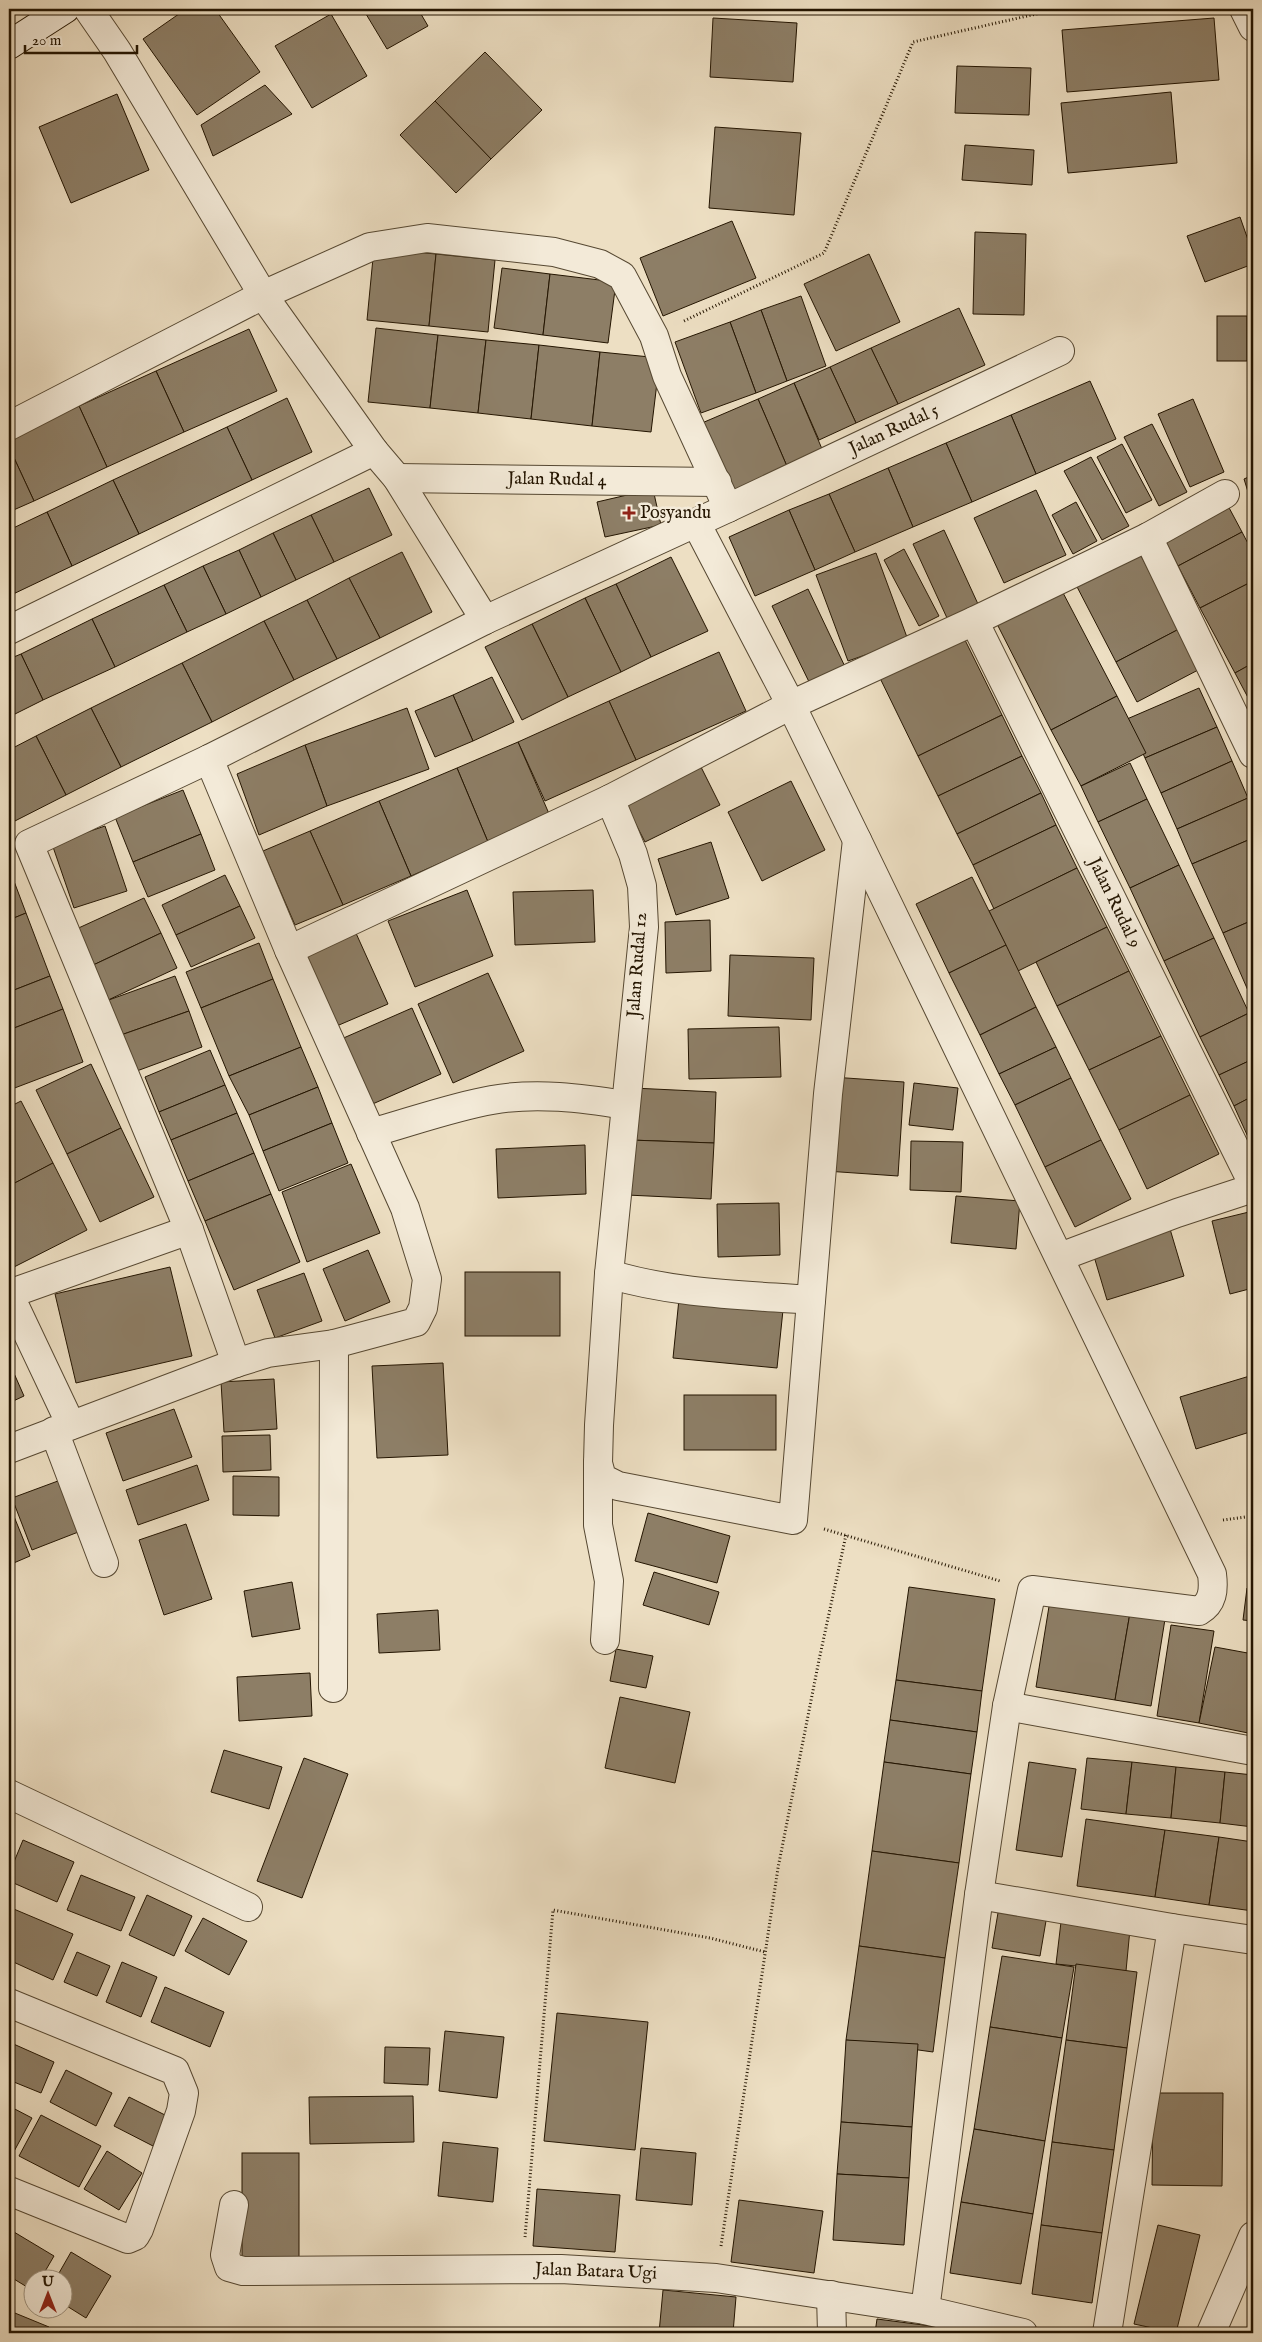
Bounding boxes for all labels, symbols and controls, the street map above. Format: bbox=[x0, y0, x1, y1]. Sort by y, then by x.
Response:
scale bar bbox=[25, 22, 138, 54]
text: 20 m bbox=[32, 31, 62, 50]
street label: Jalan Rudal 5 bbox=[844, 399, 943, 462]
street label: Jalan Rudal 4 bbox=[505, 468, 607, 492]
place label: Posyandu bbox=[640, 502, 711, 525]
marker: Posyandu bbox=[622, 506, 636, 520]
street label: Jalan Rudal 9 bbox=[1081, 852, 1146, 952]
street label: Jalan Rudal 12 bbox=[623, 912, 653, 1020]
street label: Jalan Batara Ugi bbox=[533, 2258, 658, 2286]
north arrow bbox=[22, 2270, 72, 2320]
text: U bbox=[41, 2273, 55, 2291]

